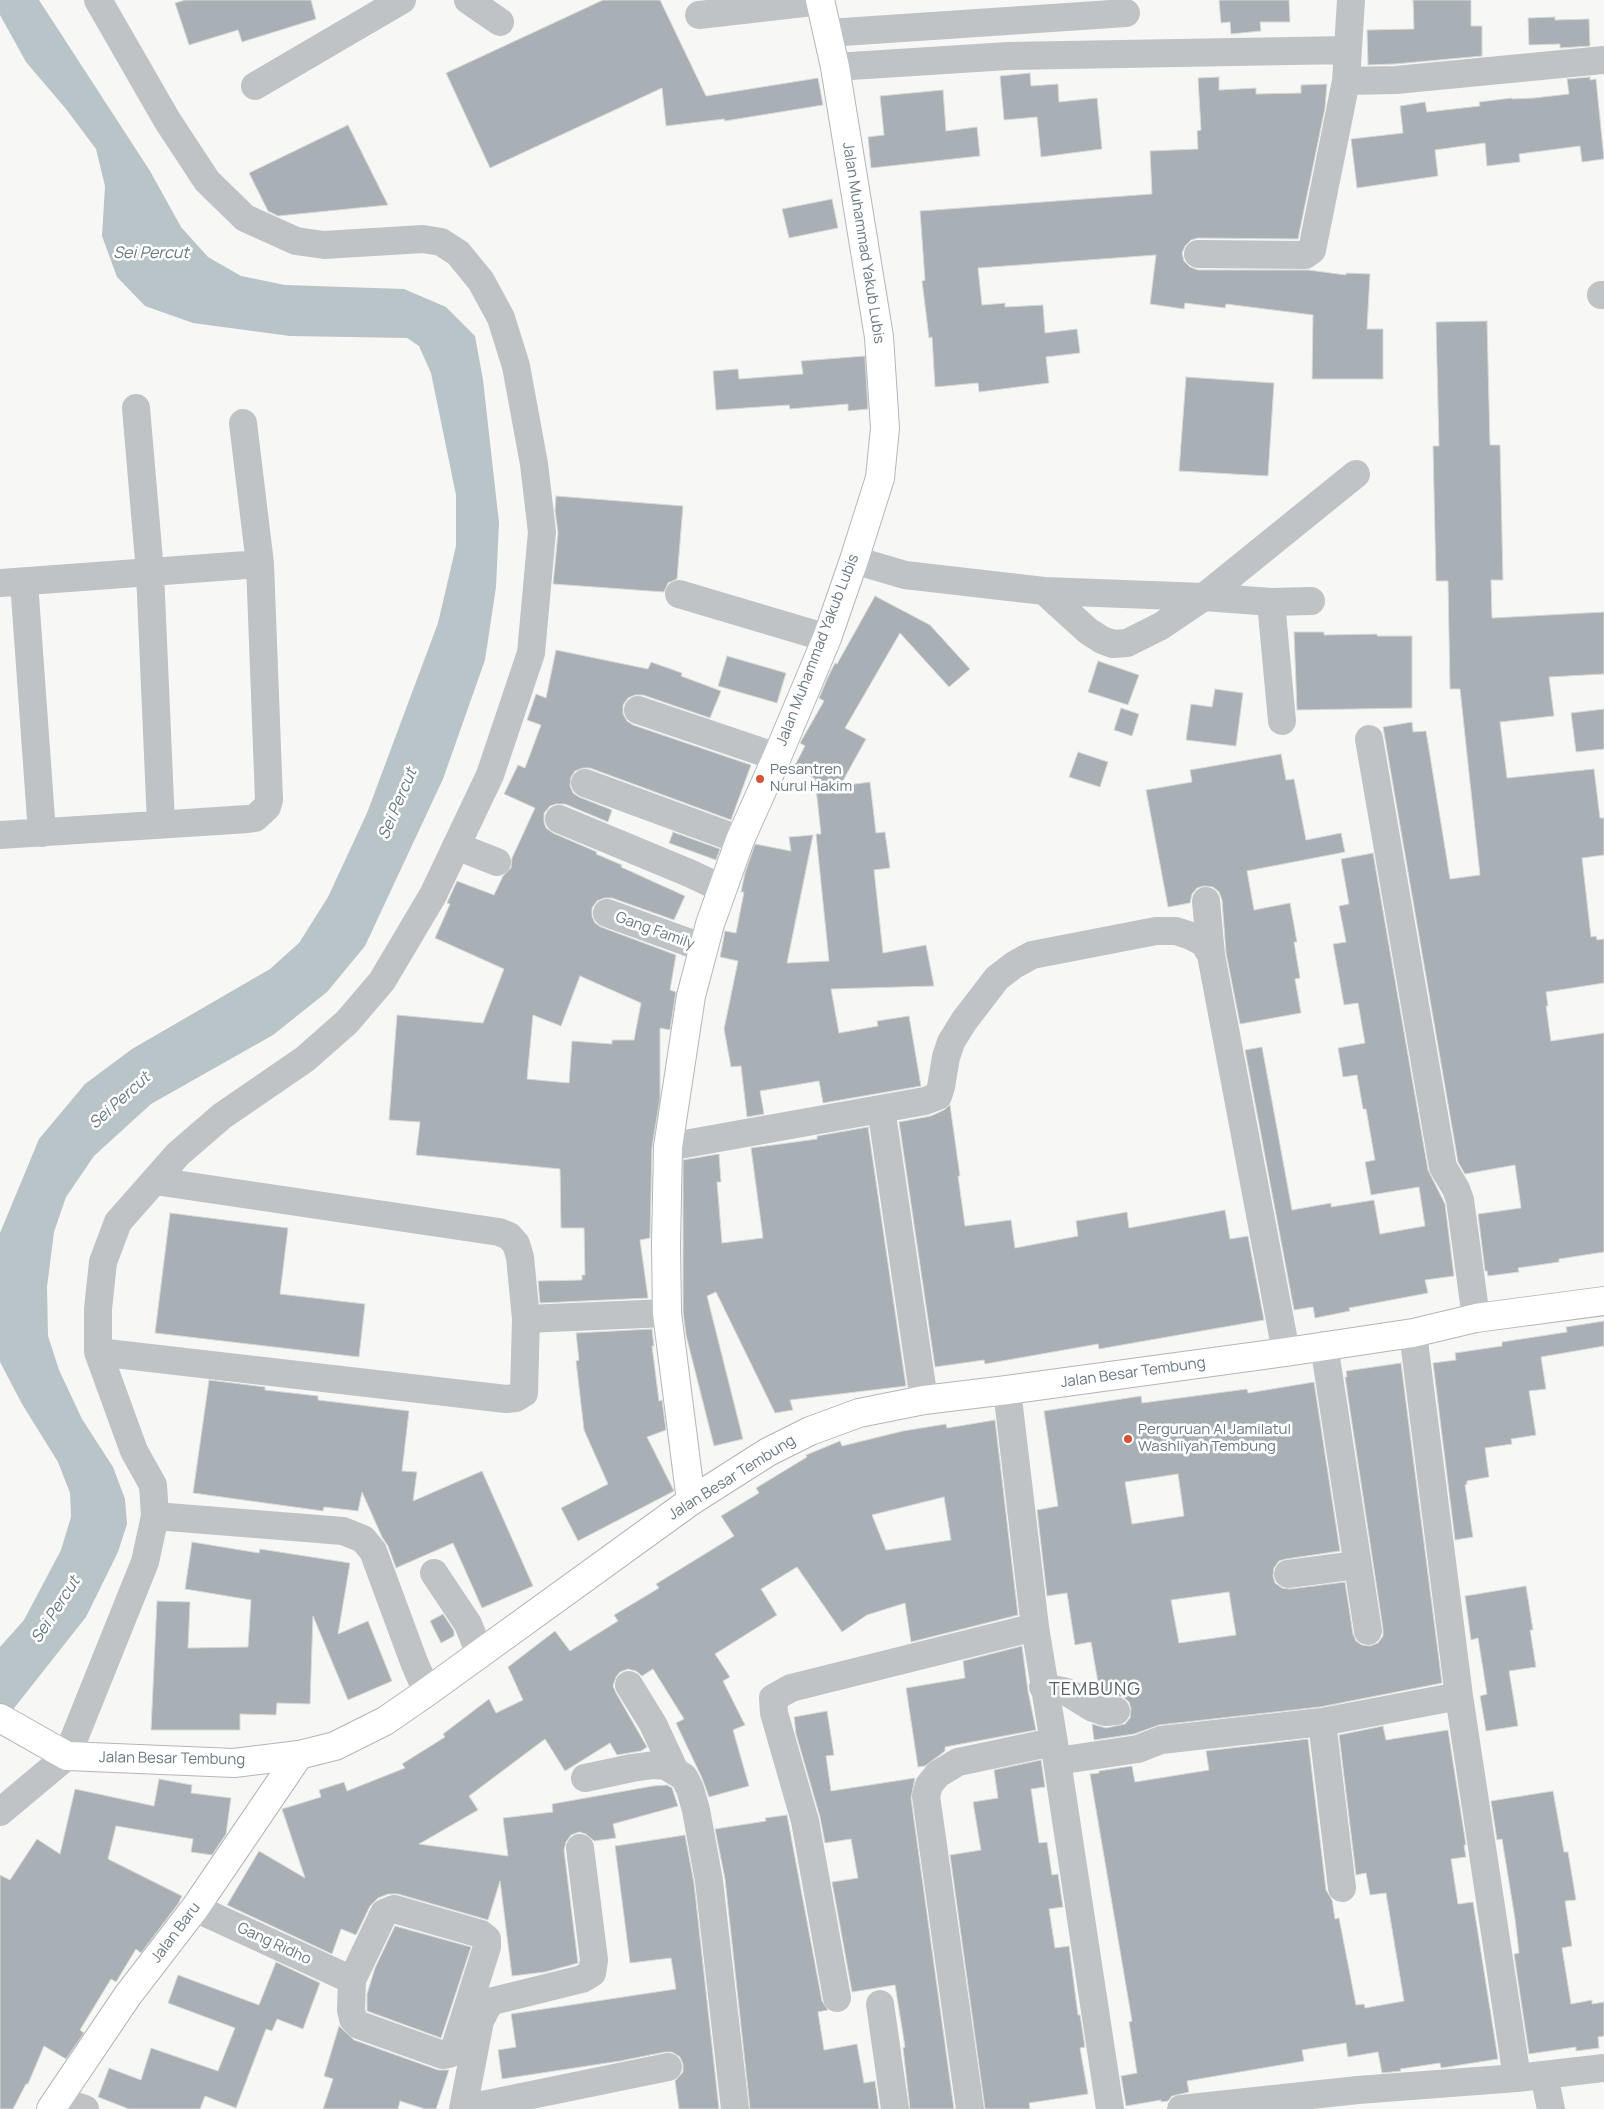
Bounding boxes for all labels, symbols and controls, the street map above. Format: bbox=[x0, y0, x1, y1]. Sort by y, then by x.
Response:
street label: Jalan Muhammad Yakub Lubis bbox=[838, 141, 888, 345]
water label: Sei Percut bbox=[113, 244, 189, 264]
street label: Jalan Muhammad Yakub Lubis bbox=[773, 552, 863, 748]
place label: Pesantren Nurul Hakim bbox=[770, 761, 852, 796]
water label: Sei Percut bbox=[374, 766, 422, 842]
marker: Pesantren Nurul Hakim bbox=[754, 773, 766, 785]
street label: Gang Family bbox=[613, 908, 697, 954]
water label: Sei Percut bbox=[86, 1069, 154, 1133]
street label: Jalan Besar Tembung bbox=[1059, 1354, 1207, 1392]
place label: Perguruan Al Jamilatul Washliyah Tembung bbox=[1138, 1421, 1291, 1456]
street label: Jalan Besar Tembung bbox=[665, 1432, 799, 1524]
marker: Perguruan Al Jamilatul Washliyah Tembung bbox=[1122, 1433, 1134, 1445]
water label: Sei Percut bbox=[27, 1573, 85, 1647]
district label: TEMBUNG bbox=[1048, 1679, 1142, 1701]
street label: Jalan Besar Tembung bbox=[99, 1749, 245, 1769]
street label: Jalan Baru bbox=[147, 1899, 205, 1967]
street label: Gang Ridho bbox=[234, 1919, 314, 1969]

